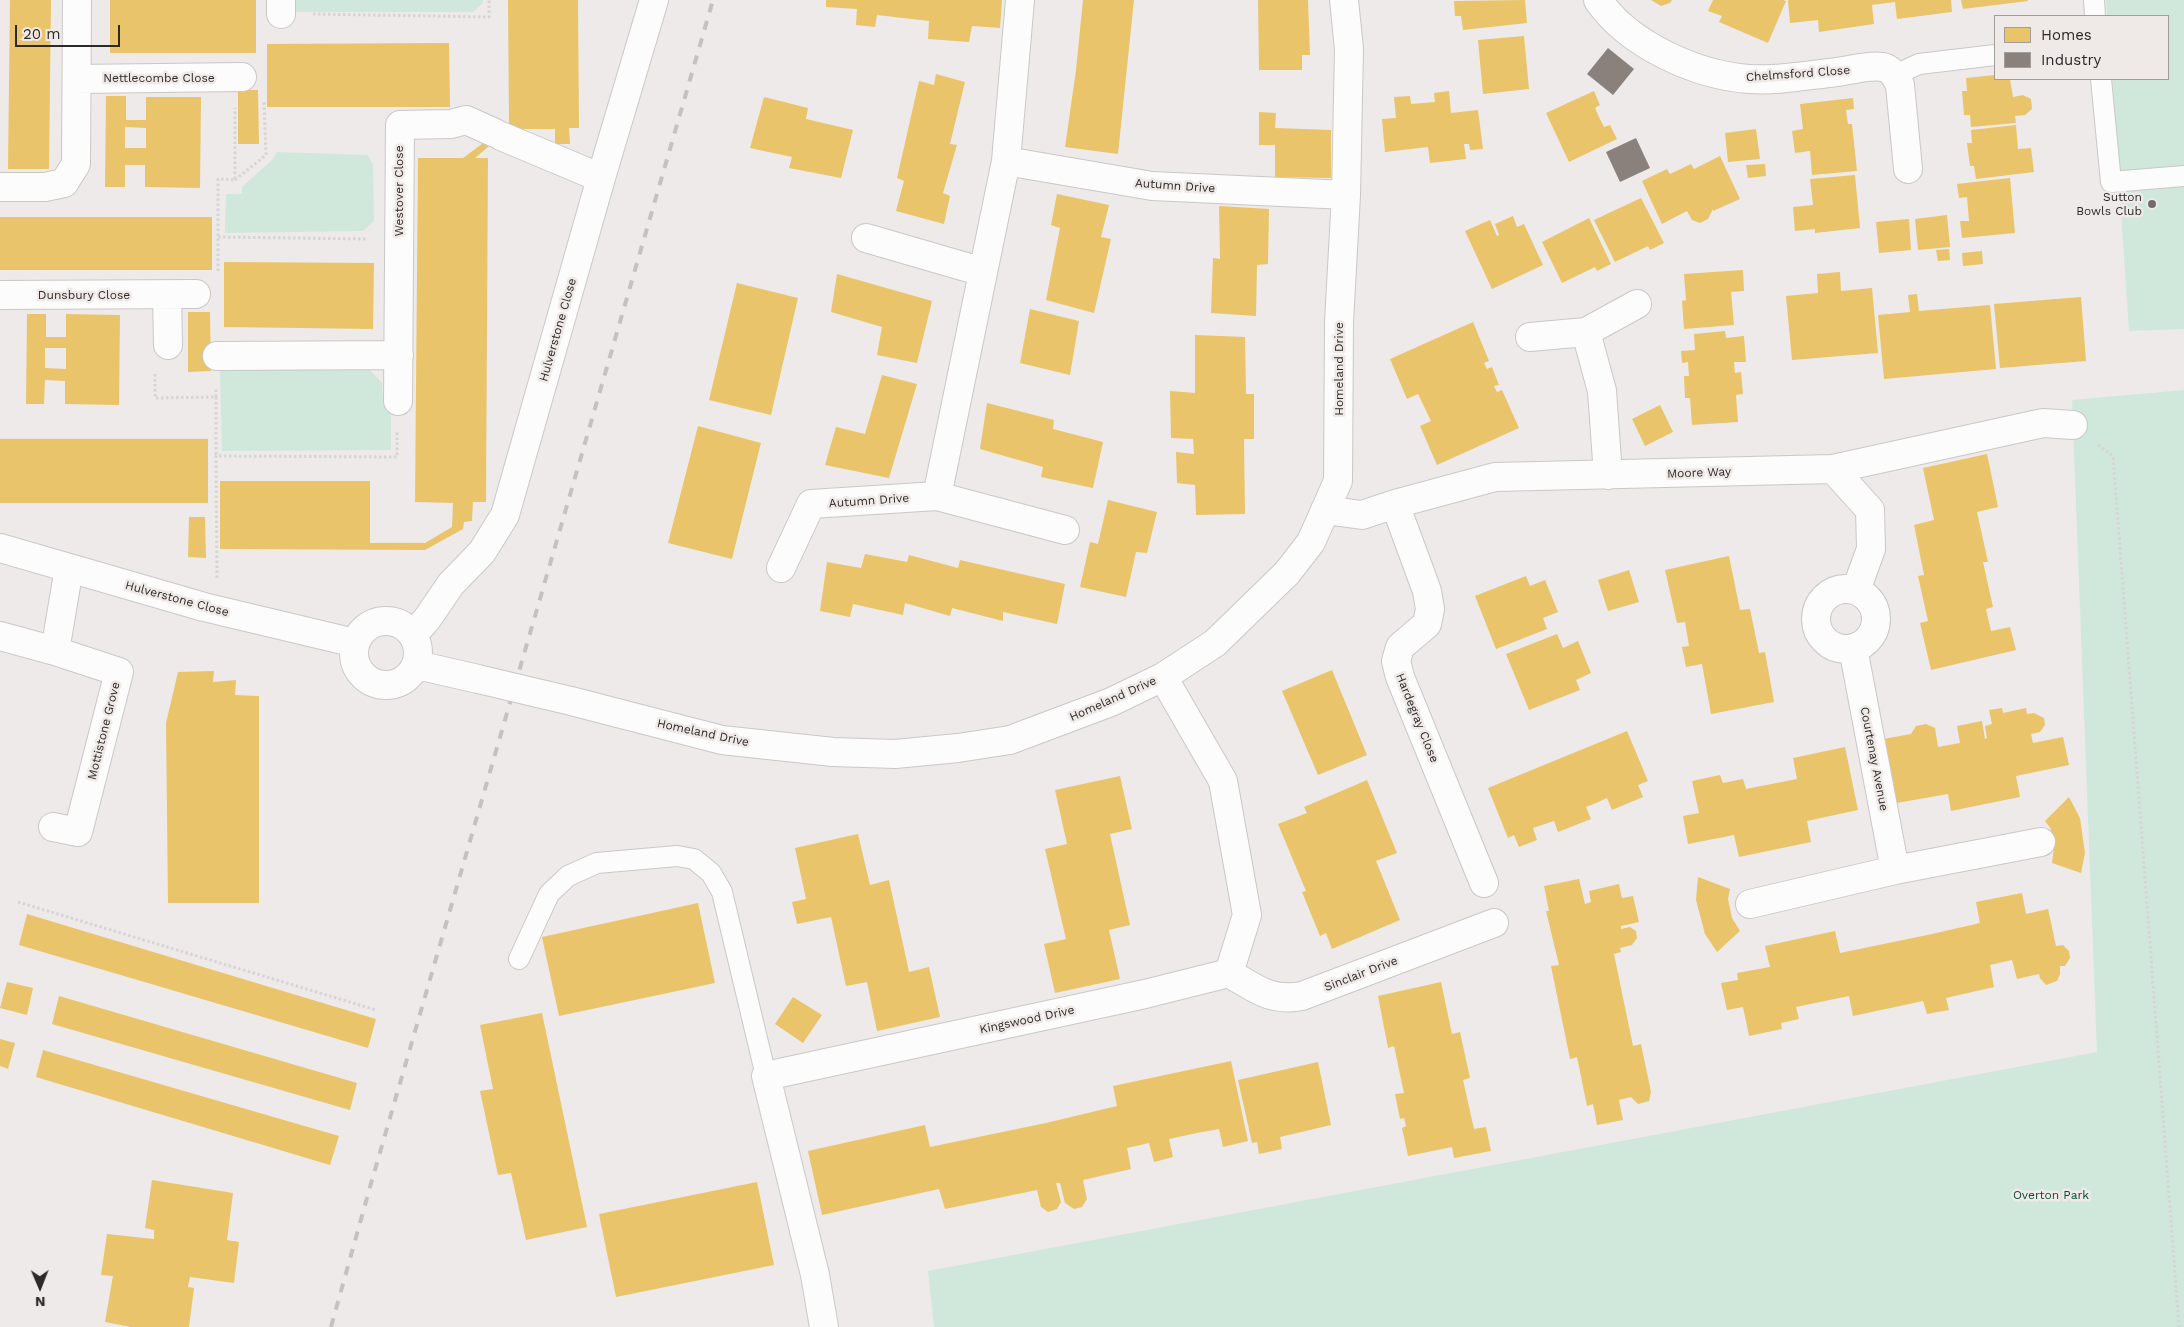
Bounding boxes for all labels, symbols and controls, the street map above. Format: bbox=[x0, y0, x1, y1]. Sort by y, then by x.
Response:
scale bar bbox=[18, 15, 122, 47]
legend bbox=[1994, 15, 2169, 80]
text: 20 m bbox=[23, 25, 61, 43]
text: Homes bbox=[2041, 26, 2092, 44]
text: Industry bbox=[2041, 51, 2101, 69]
street label: Chelmsford Close bbox=[1745, 63, 1851, 85]
street label: Nettlecombe Close bbox=[103, 71, 215, 85]
street label: Westover Close bbox=[392, 145, 406, 237]
street label: Autumn Drive bbox=[1134, 176, 1216, 196]
place label: Sutton Bowls Club bbox=[2076, 190, 2142, 218]
marker: Sutton Bowls Club bbox=[2146, 198, 2158, 210]
street label: Hulverstone Close bbox=[536, 277, 580, 383]
street label: Dunsbury Close bbox=[38, 288, 130, 302]
street label: Homeland Drive bbox=[1332, 322, 1346, 416]
street label: Moore Way bbox=[1667, 465, 1731, 481]
street label: Autumn Drive bbox=[828, 491, 910, 511]
street label: Hulverstone Close bbox=[124, 578, 230, 620]
street label: Hardegray Close bbox=[1393, 671, 1441, 765]
street label: Homeland Drive bbox=[1067, 673, 1159, 725]
street label: Mottistone Grove bbox=[85, 681, 123, 781]
street label: Courtenay Avenue bbox=[1857, 706, 1891, 812]
street label: Homeland Drive bbox=[656, 716, 750, 750]
street label: Sinclair Drive bbox=[1322, 953, 1400, 995]
street label: Kingswood Drive bbox=[978, 1003, 1076, 1037]
park label: Overton Park bbox=[2013, 1188, 2089, 1202]
north arrow bbox=[15, 1262, 65, 1312]
text: N bbox=[35, 1294, 46, 1310]

